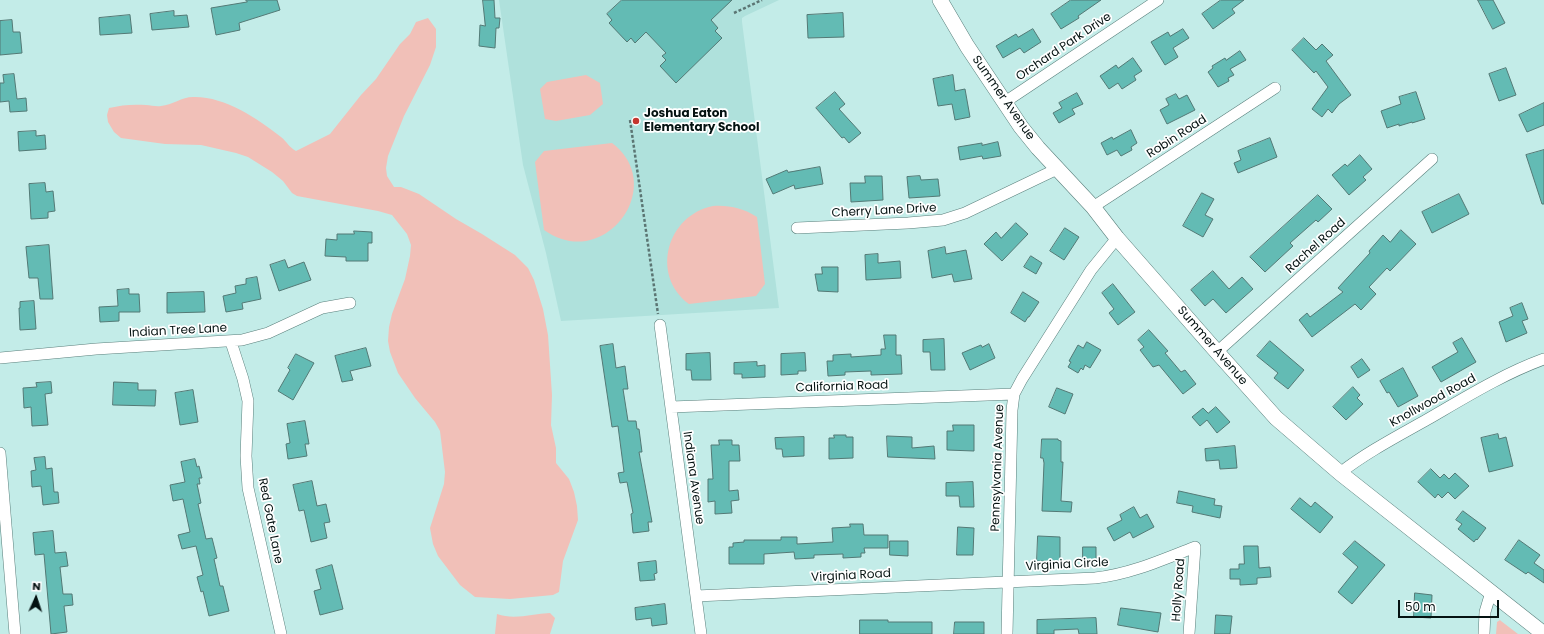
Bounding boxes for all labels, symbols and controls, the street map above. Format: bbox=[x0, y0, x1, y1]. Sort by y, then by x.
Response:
street label: Orchard Park Drive bbox=[1014, 10, 1114, 84]
street label: Summer Avenue bbox=[969, 53, 1037, 143]
place label: Joshua Eaton Elementary School bbox=[644, 107, 759, 135]
street label: Robin Road bbox=[1145, 112, 1209, 162]
marker: Joshua Eaton Elementary School bbox=[631, 116, 641, 126]
street label: Cherry Lane Drive bbox=[831, 201, 937, 221]
street label: Rachel Road bbox=[1283, 216, 1349, 276]
street label: Summer Avenue bbox=[1174, 304, 1250, 388]
street label: Indian Tree Lane bbox=[129, 321, 227, 341]
street label: Knollwood Road bbox=[1387, 371, 1479, 431]
street label: California Road bbox=[796, 378, 888, 396]
street label: Pennsylvania Avenue bbox=[989, 404, 1007, 532]
street label: Indiana Avenue bbox=[679, 431, 707, 525]
street label: Red Gate Lane bbox=[255, 477, 285, 565]
street label: Virginia Circle bbox=[1025, 556, 1109, 574]
street label: Holly Road bbox=[1170, 558, 1188, 622]
street label: Virginia Road bbox=[811, 567, 891, 585]
north arrow bbox=[16, 578, 56, 618]
text: N bbox=[32, 578, 41, 594]
scale bar bbox=[1400, 592, 1501, 618]
text: 50 m bbox=[1405, 598, 1436, 615]

